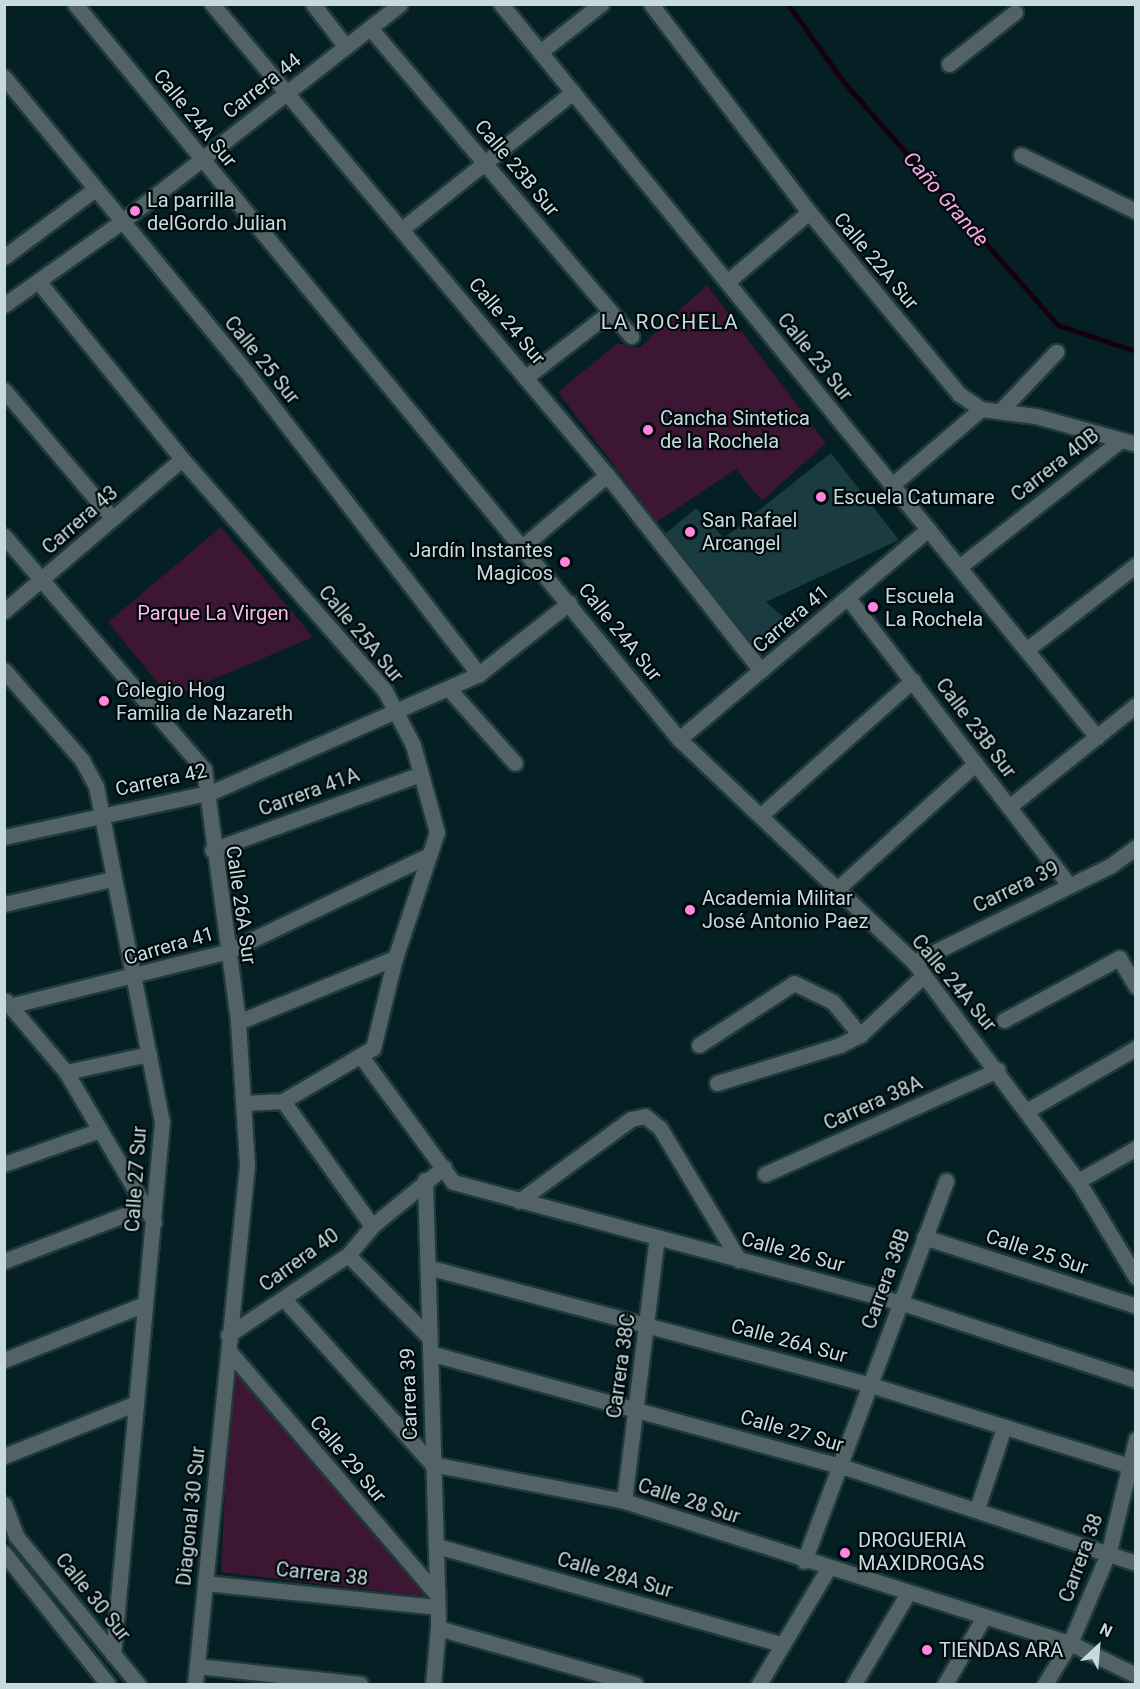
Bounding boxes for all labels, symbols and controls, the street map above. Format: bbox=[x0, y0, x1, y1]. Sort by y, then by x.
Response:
street label: Carrera 44 bbox=[218, 48, 306, 124]
street label: Calle 24A Sur bbox=[148, 64, 242, 172]
street label: Calle 23B Sur bbox=[470, 115, 564, 221]
water label: Caño Grande bbox=[898, 146, 994, 252]
place label: La parrilla delGordo Julian bbox=[147, 188, 287, 235]
marker: La parrilla delGordo Julian bbox=[128, 204, 142, 218]
street label: Calle 22A Sur bbox=[828, 208, 924, 314]
street label: Calle 24 Sur bbox=[464, 273, 550, 369]
street label: Calle 23 Sur bbox=[772, 308, 858, 406]
district label: LA ROCHELA bbox=[601, 309, 739, 335]
street label: Calle 25 Sur bbox=[219, 311, 305, 409]
place label: Cancha Sintetica de la Rochela bbox=[660, 406, 810, 453]
marker: Cancha Sintetica de la Rochela bbox=[641, 423, 655, 437]
street label: Carrera 40B bbox=[1006, 423, 1104, 507]
street label: Carrera 43 bbox=[37, 481, 123, 559]
place label: Escuela Catumare bbox=[833, 485, 995, 509]
marker: Escuela Catumare bbox=[814, 490, 828, 504]
place label: San Rafael Arcangel bbox=[702, 508, 797, 555]
marker: San Rafael Arcangel bbox=[683, 525, 697, 539]
place label: Jardín Instantes Magicos bbox=[410, 538, 553, 585]
marker: Jardín Instantes Magicos bbox=[558, 555, 572, 569]
street label: Calle 24A Sur bbox=[573, 578, 667, 686]
street label: Carrera 41 bbox=[748, 580, 834, 658]
street label: Calle 25A Sur bbox=[313, 581, 409, 687]
place label: Escuela La Rochela bbox=[885, 584, 983, 631]
marker: Escuela La Rochela bbox=[866, 600, 880, 614]
park label: Parque La Virgen bbox=[137, 601, 289, 625]
street label: Calle 23B Sur bbox=[931, 673, 1021, 783]
place label: Colegio Hog Familia de Nazareth bbox=[116, 678, 293, 725]
marker: Colegio Hog Familia de Nazareth bbox=[97, 694, 111, 708]
street label: Carrera 42 bbox=[113, 759, 209, 801]
street label: Carrera 41A bbox=[255, 763, 363, 821]
street label: Calle 26A Sur bbox=[221, 844, 261, 966]
street label: Carrera 39 bbox=[969, 856, 1063, 918]
place label: Academia Militar José Antonio Paez bbox=[702, 886, 868, 933]
marker: Academia Militar José Antonio Paez bbox=[683, 903, 697, 917]
street label: Carrera 41 bbox=[121, 922, 217, 970]
street label: Calle 24A Sur bbox=[906, 930, 1002, 1036]
street label: Carrera 38A bbox=[820, 1071, 926, 1135]
street label: Calle 27 Sur bbox=[120, 1125, 152, 1233]
street label: Carrera 40 bbox=[254, 1223, 344, 1297]
street label: Calle 25 Sur bbox=[983, 1224, 1091, 1280]
street label: Carrera 38B bbox=[857, 1226, 915, 1332]
street label: Calle 26 Sur bbox=[739, 1227, 847, 1277]
street label: Carrera 38C bbox=[602, 1312, 640, 1420]
street label: Calle 26A Sur bbox=[728, 1314, 850, 1368]
street label: Carrera 39 bbox=[395, 1347, 423, 1441]
street label: Calle 27 Sur bbox=[738, 1405, 846, 1457]
street label: Calle 29 Sur bbox=[305, 1411, 391, 1507]
street label: Diagonal 30 Sur bbox=[172, 1445, 210, 1587]
street label: Calle 28 Sur bbox=[635, 1473, 743, 1529]
street label: Carrera 38 bbox=[1054, 1510, 1108, 1606]
place label: DROGUERIA MAXIDROGAS bbox=[858, 1529, 984, 1576]
marker: DROGUERIA MAXIDROGAS bbox=[836, 1544, 854, 1562]
street label: Calle 28A Sur bbox=[554, 1547, 676, 1603]
street label: Calle 30 Sur bbox=[50, 1548, 136, 1646]
street label: Carrera 38 bbox=[275, 1557, 369, 1591]
north arrow bbox=[1068, 1617, 1128, 1677]
text: N bbox=[1097, 1619, 1115, 1641]
place label: TIENDAS ARA bbox=[939, 1638, 1063, 1662]
marker: TIENDAS ARA bbox=[920, 1643, 934, 1657]

